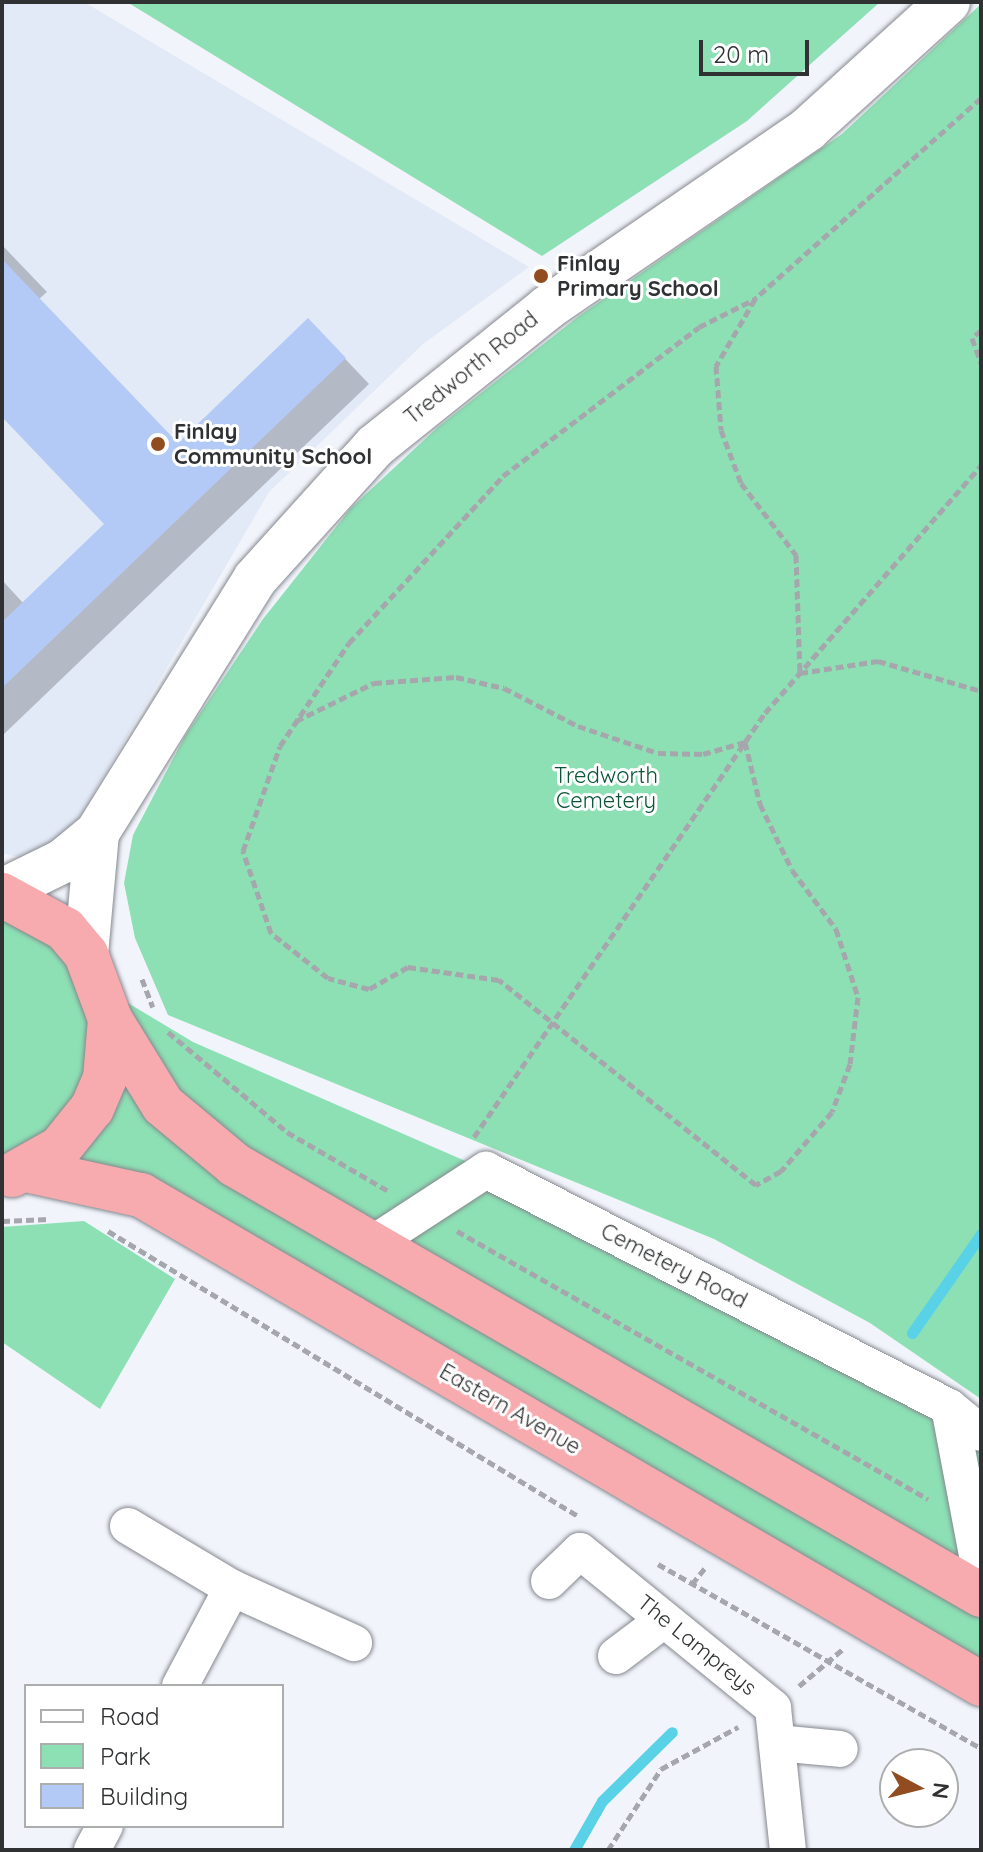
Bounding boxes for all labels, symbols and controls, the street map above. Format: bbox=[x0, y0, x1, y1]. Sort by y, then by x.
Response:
scale bar bbox=[703, 24, 813, 74]
text: 20 m bbox=[713, 39, 769, 69]
place label: Finlay Primary School bbox=[557, 250, 719, 302]
marker: Finlay Primary School bbox=[532, 267, 550, 285]
street label: Tredworth Road bbox=[399, 306, 543, 430]
place label: Finlay Community School bbox=[174, 418, 372, 470]
marker: Finlay Community School bbox=[149, 435, 167, 453]
park label: Tredworth Cemetery bbox=[554, 762, 658, 814]
street label: Cemetery Road bbox=[596, 1218, 752, 1314]
street label: Eastern Avenue bbox=[435, 1358, 585, 1460]
street label: The Lampreys bbox=[632, 1589, 762, 1701]
legend bbox=[24, 1684, 284, 1828]
text: Road bbox=[100, 1701, 160, 1731]
text: Park bbox=[100, 1741, 151, 1771]
north arrow bbox=[879, 1748, 959, 1828]
text: Building bbox=[100, 1781, 188, 1811]
text: N bbox=[926, 1781, 956, 1800]

